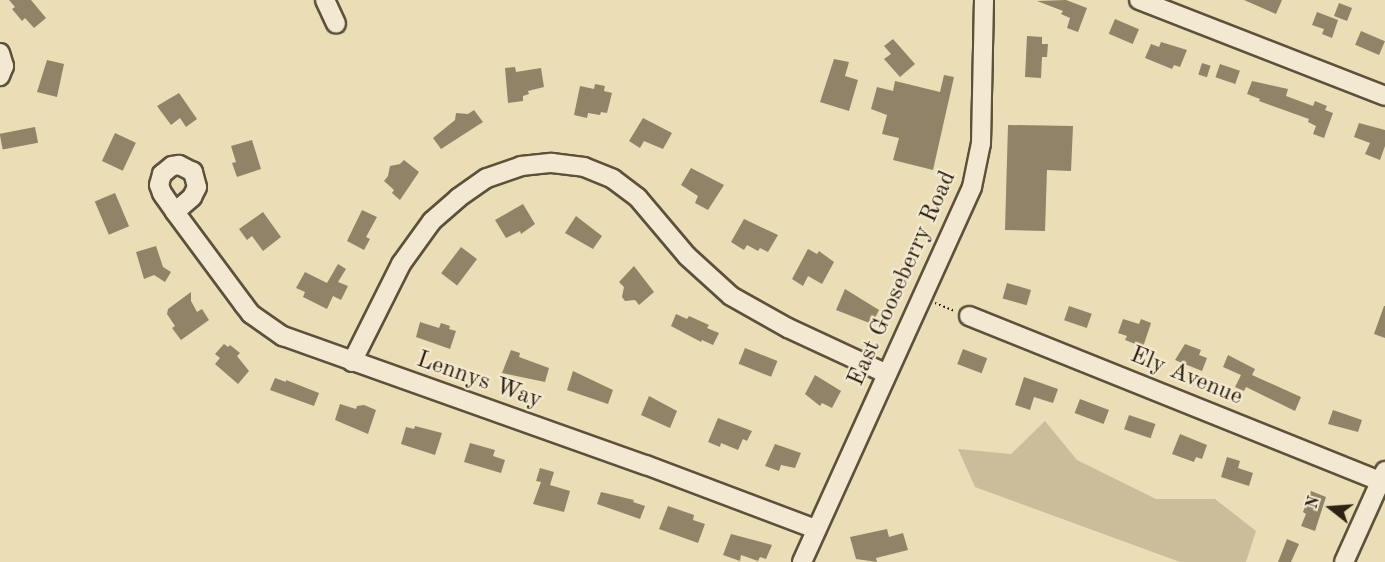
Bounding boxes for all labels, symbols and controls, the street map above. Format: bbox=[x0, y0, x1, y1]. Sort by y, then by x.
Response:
street label: East Gooseberry Road bbox=[843, 167, 963, 391]
street label: Ely Avenue bbox=[1126, 341, 1246, 413]
street label: Lennys Way bbox=[412, 346, 546, 416]
north arrow bbox=[1301, 478, 1361, 538]
text: N bbox=[1304, 495, 1323, 511]

